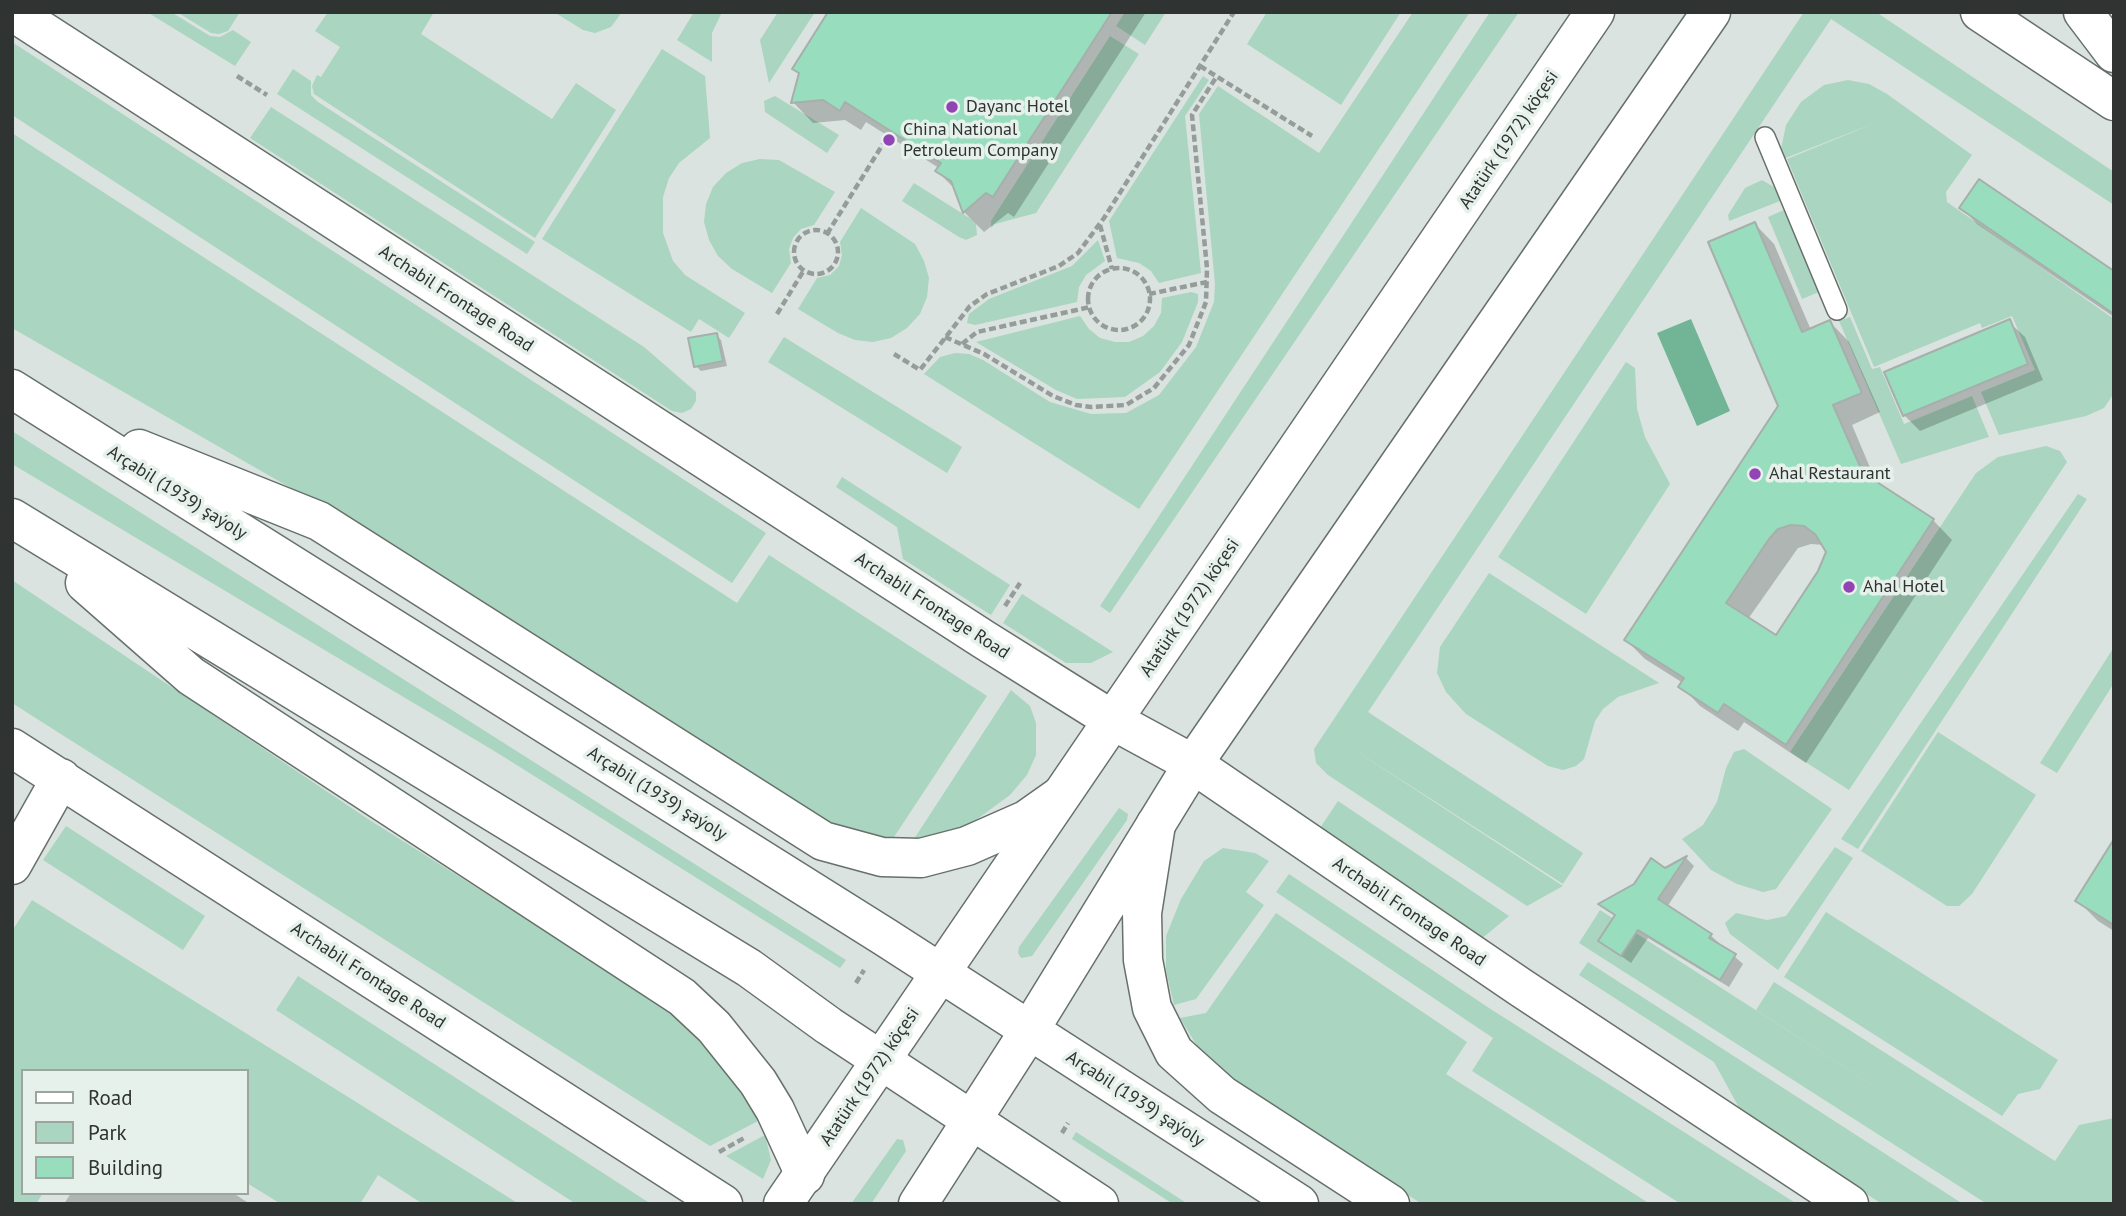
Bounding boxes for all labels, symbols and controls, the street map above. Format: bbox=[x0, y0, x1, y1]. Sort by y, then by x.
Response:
street label: Atatürk (1972) köçesi bbox=[1455, 67, 1563, 213]
place label: Dayanc Hotel bbox=[966, 96, 1069, 118]
marker: Dayanc Hotel bbox=[944, 99, 960, 115]
place label: China National Petroleum Company bbox=[903, 119, 1058, 162]
marker: China National Petroleum Company bbox=[881, 132, 897, 148]
street label: Archabil Frontage Road bbox=[375, 241, 537, 357]
street label: Arçabil (1939) şaýoly bbox=[103, 441, 251, 545]
place label: Ahal Restaurant bbox=[1769, 463, 1891, 485]
marker: Ahal Restaurant bbox=[1747, 466, 1763, 482]
street label: Atatürk (1972) köçesi bbox=[1136, 535, 1244, 681]
street label: Archabil Frontage Road bbox=[851, 548, 1013, 664]
place label: Ahal Hotel bbox=[1863, 576, 1944, 598]
marker: Ahal Hotel bbox=[1841, 579, 1857, 595]
street label: Arçabil (1939) şaýoly bbox=[583, 742, 731, 846]
street label: Archabil Frontage Road bbox=[1328, 853, 1490, 971]
street label: Archabil Frontage Road bbox=[287, 918, 449, 1034]
street label: Atatürk (1972) köçesi bbox=[816, 1004, 924, 1150]
street label: Arçabil (1939) şaýoly bbox=[1062, 1046, 1208, 1152]
legend bbox=[21, 1069, 248, 1195]
text: Road bbox=[88, 1084, 132, 1111]
text: Park bbox=[88, 1119, 127, 1146]
text: Building bbox=[88, 1154, 163, 1181]

